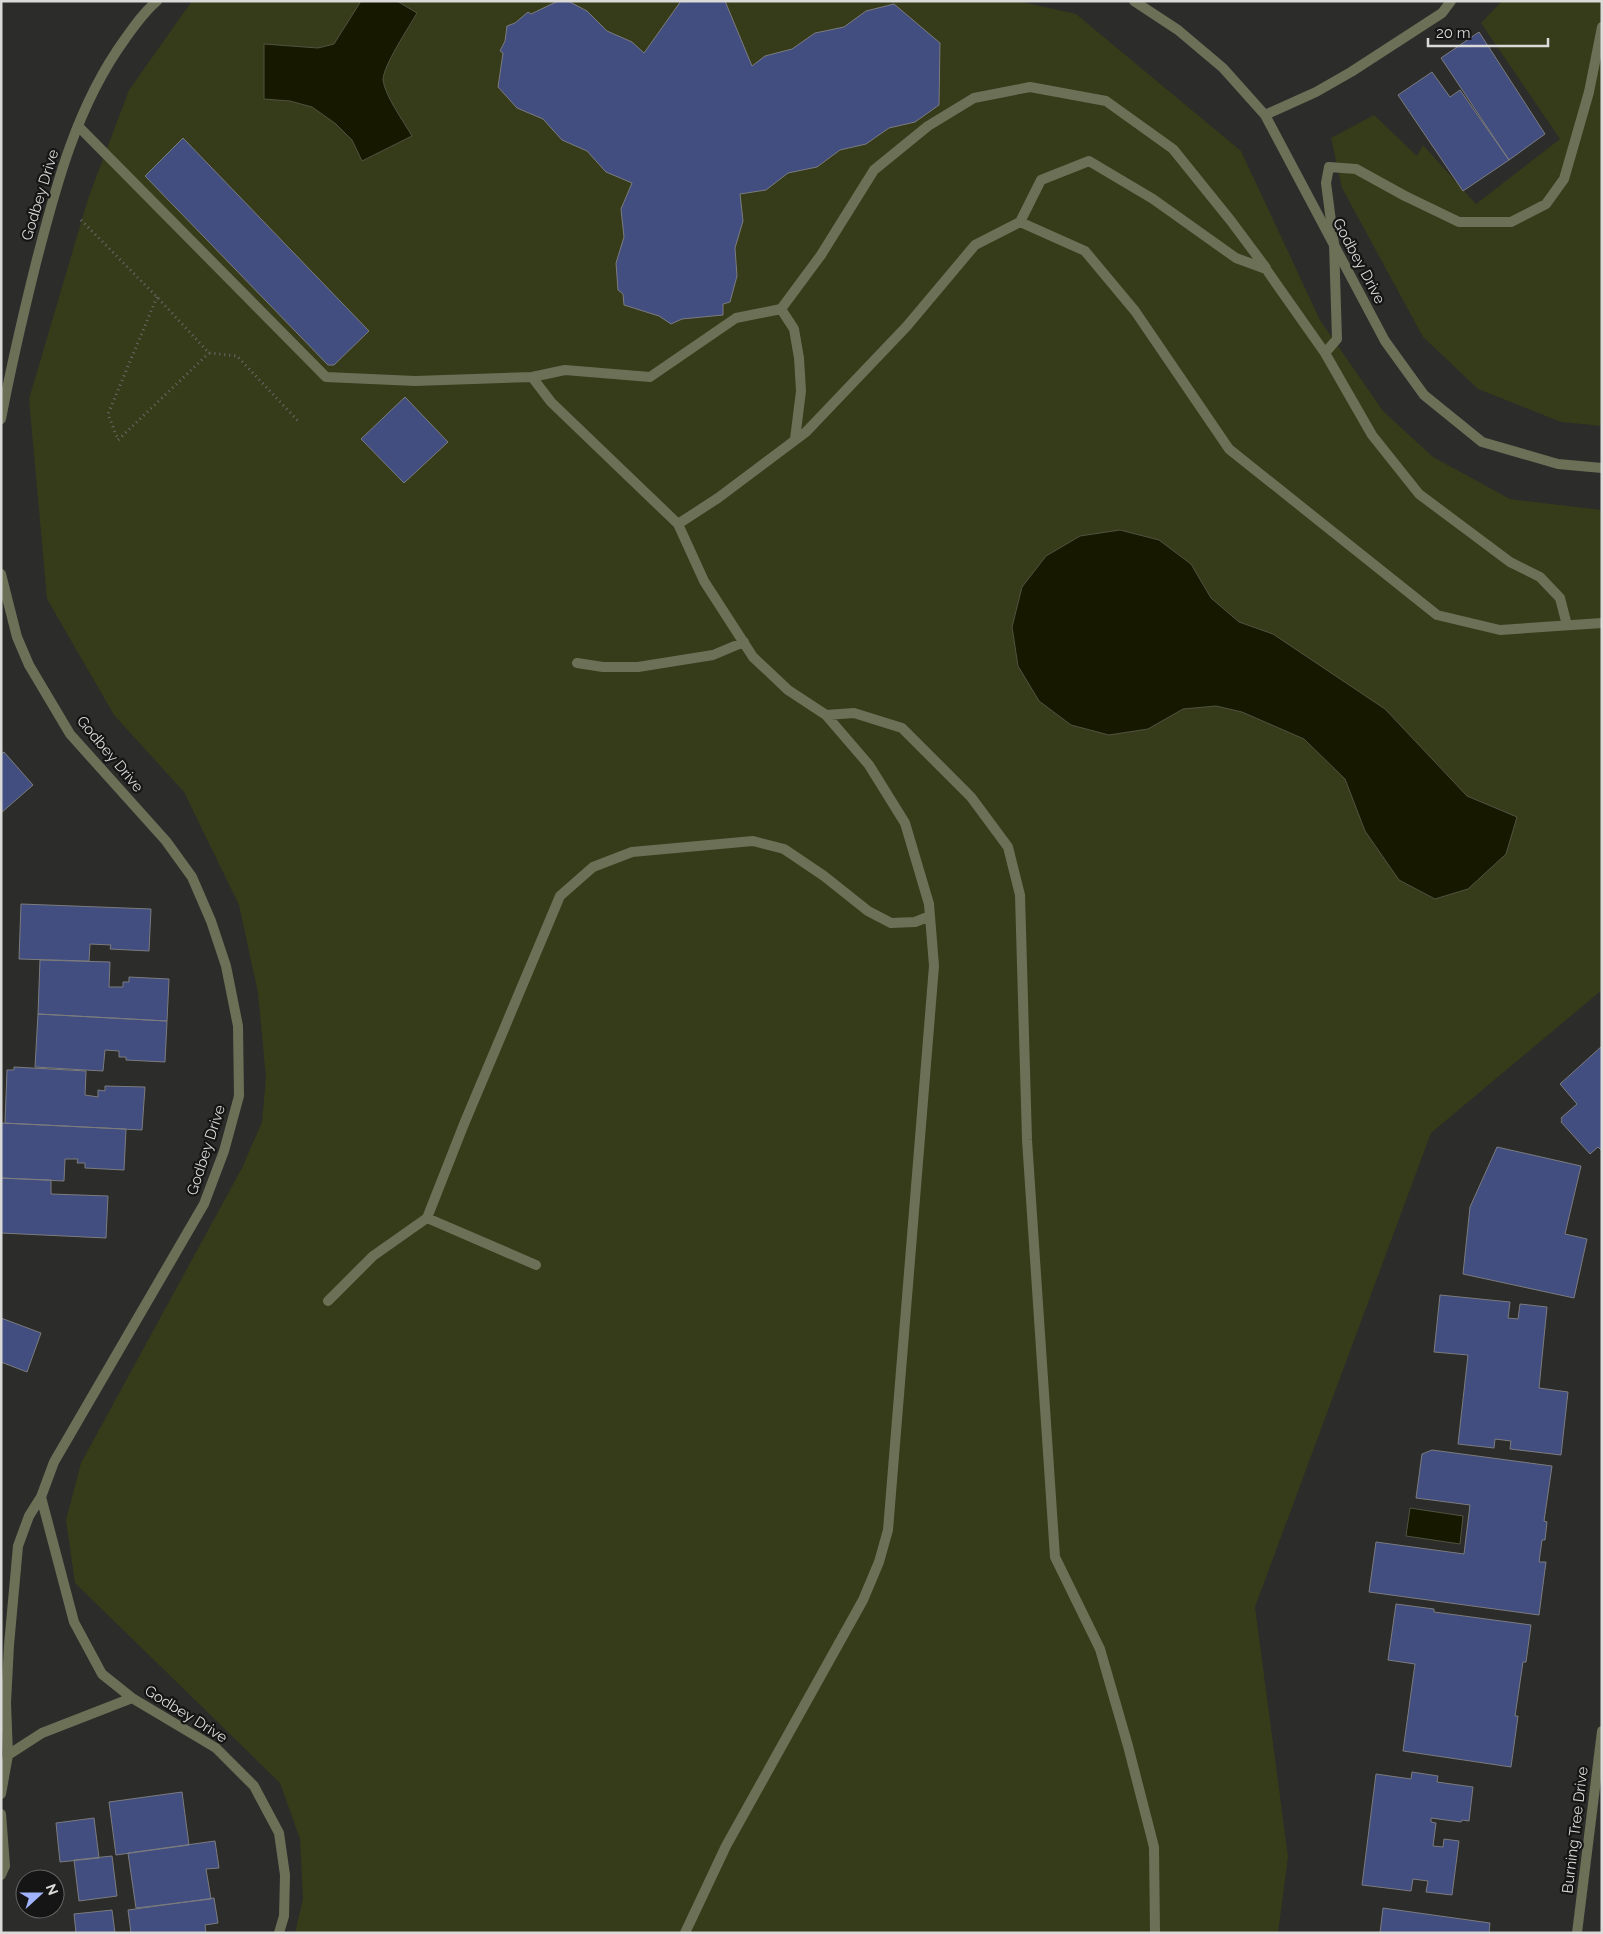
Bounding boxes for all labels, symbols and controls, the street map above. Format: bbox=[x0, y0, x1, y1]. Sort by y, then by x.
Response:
scale bar bbox=[1428, 15, 1548, 47]
text: 20 m bbox=[1436, 24, 1471, 42]
street label: Godbey Drive bbox=[18, 147, 62, 243]
street label: Godbey Drive bbox=[1329, 215, 1389, 307]
street label: Godbey Drive bbox=[73, 712, 147, 796]
street label: Godbey Drive bbox=[183, 1102, 229, 1198]
street label: Godbey Drive bbox=[141, 1681, 231, 1747]
street label: Burning Tree Drive bbox=[1558, 1765, 1592, 1894]
north arrow bbox=[15, 1869, 65, 1919]
text: N bbox=[43, 1881, 62, 1897]

